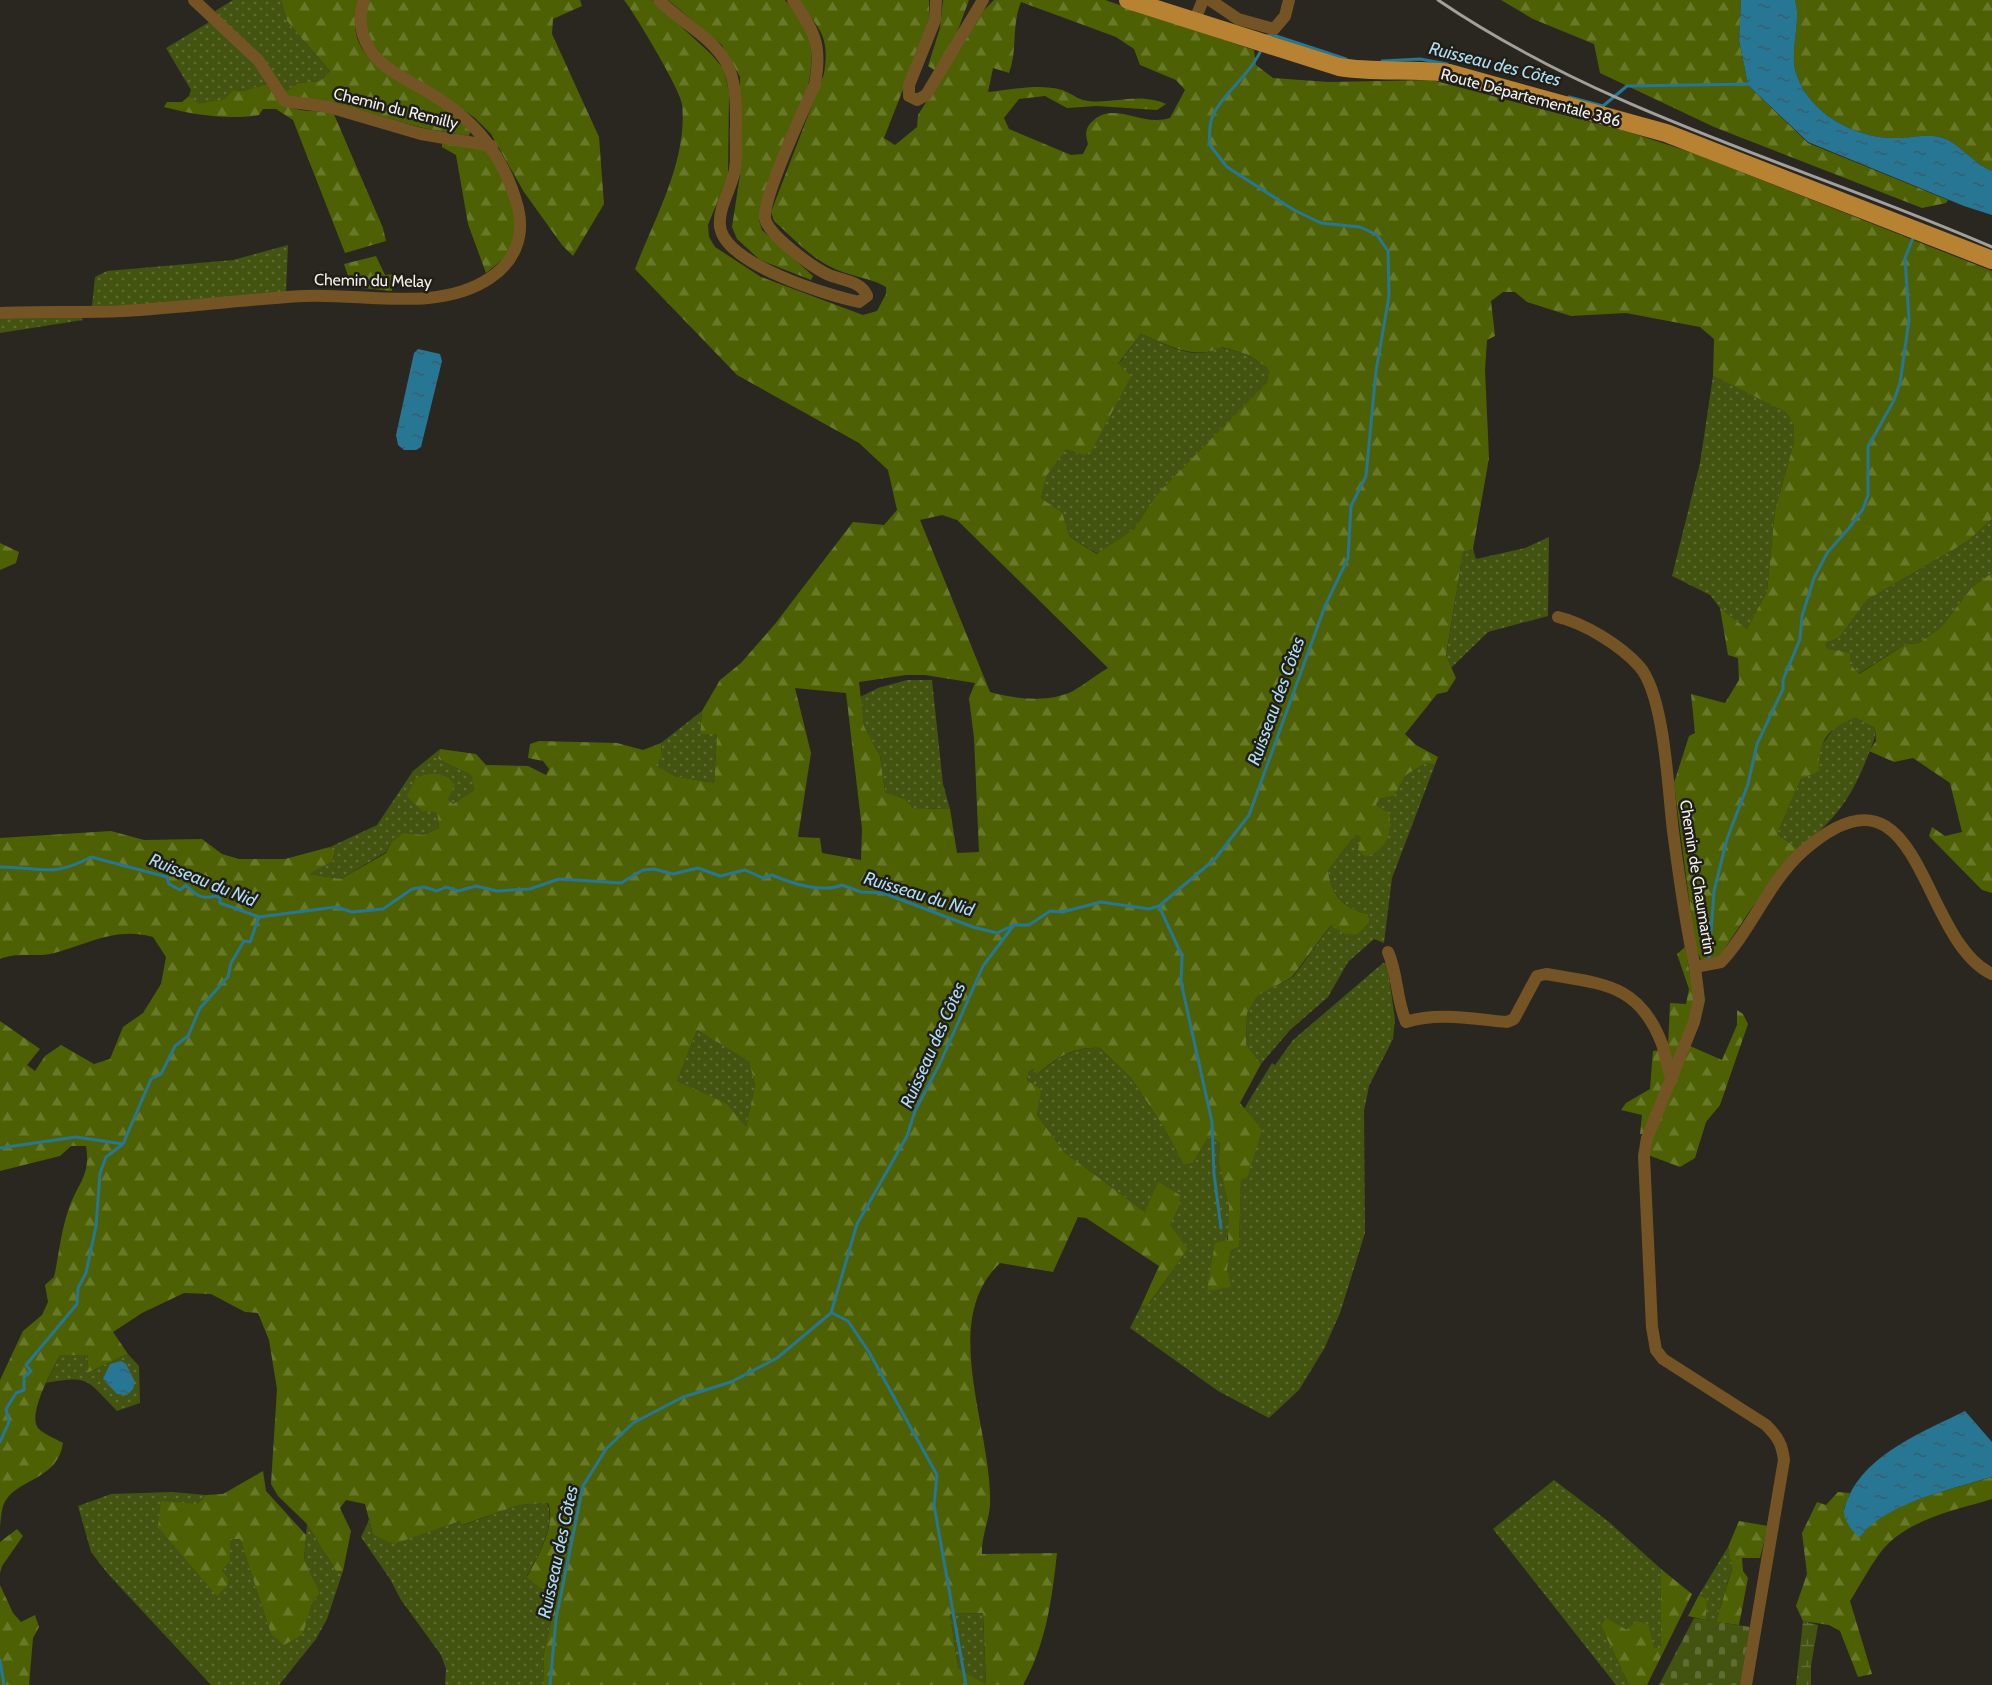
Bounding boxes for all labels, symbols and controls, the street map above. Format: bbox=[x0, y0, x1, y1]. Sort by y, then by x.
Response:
water label: Ruisseau des Côtes bbox=[1427, 37, 1563, 91]
street label: Route Départementale 386 bbox=[1439, 64, 1623, 131]
street label: Chemin du Remilly bbox=[331, 84, 460, 133]
street label: Chemin du Melay bbox=[314, 270, 432, 291]
water label: Ruisseau des Côtes bbox=[1243, 634, 1309, 768]
street label: Chemin de Chaumartin bbox=[1676, 798, 1719, 956]
water label: Ruisseau du Nid bbox=[146, 848, 260, 912]
water label: Ruisseau du Nid bbox=[861, 867, 977, 921]
water label: Ruisseau des Côtes bbox=[895, 979, 971, 1111]
water label: Ruisseau des Côtes bbox=[533, 1484, 583, 1620]

